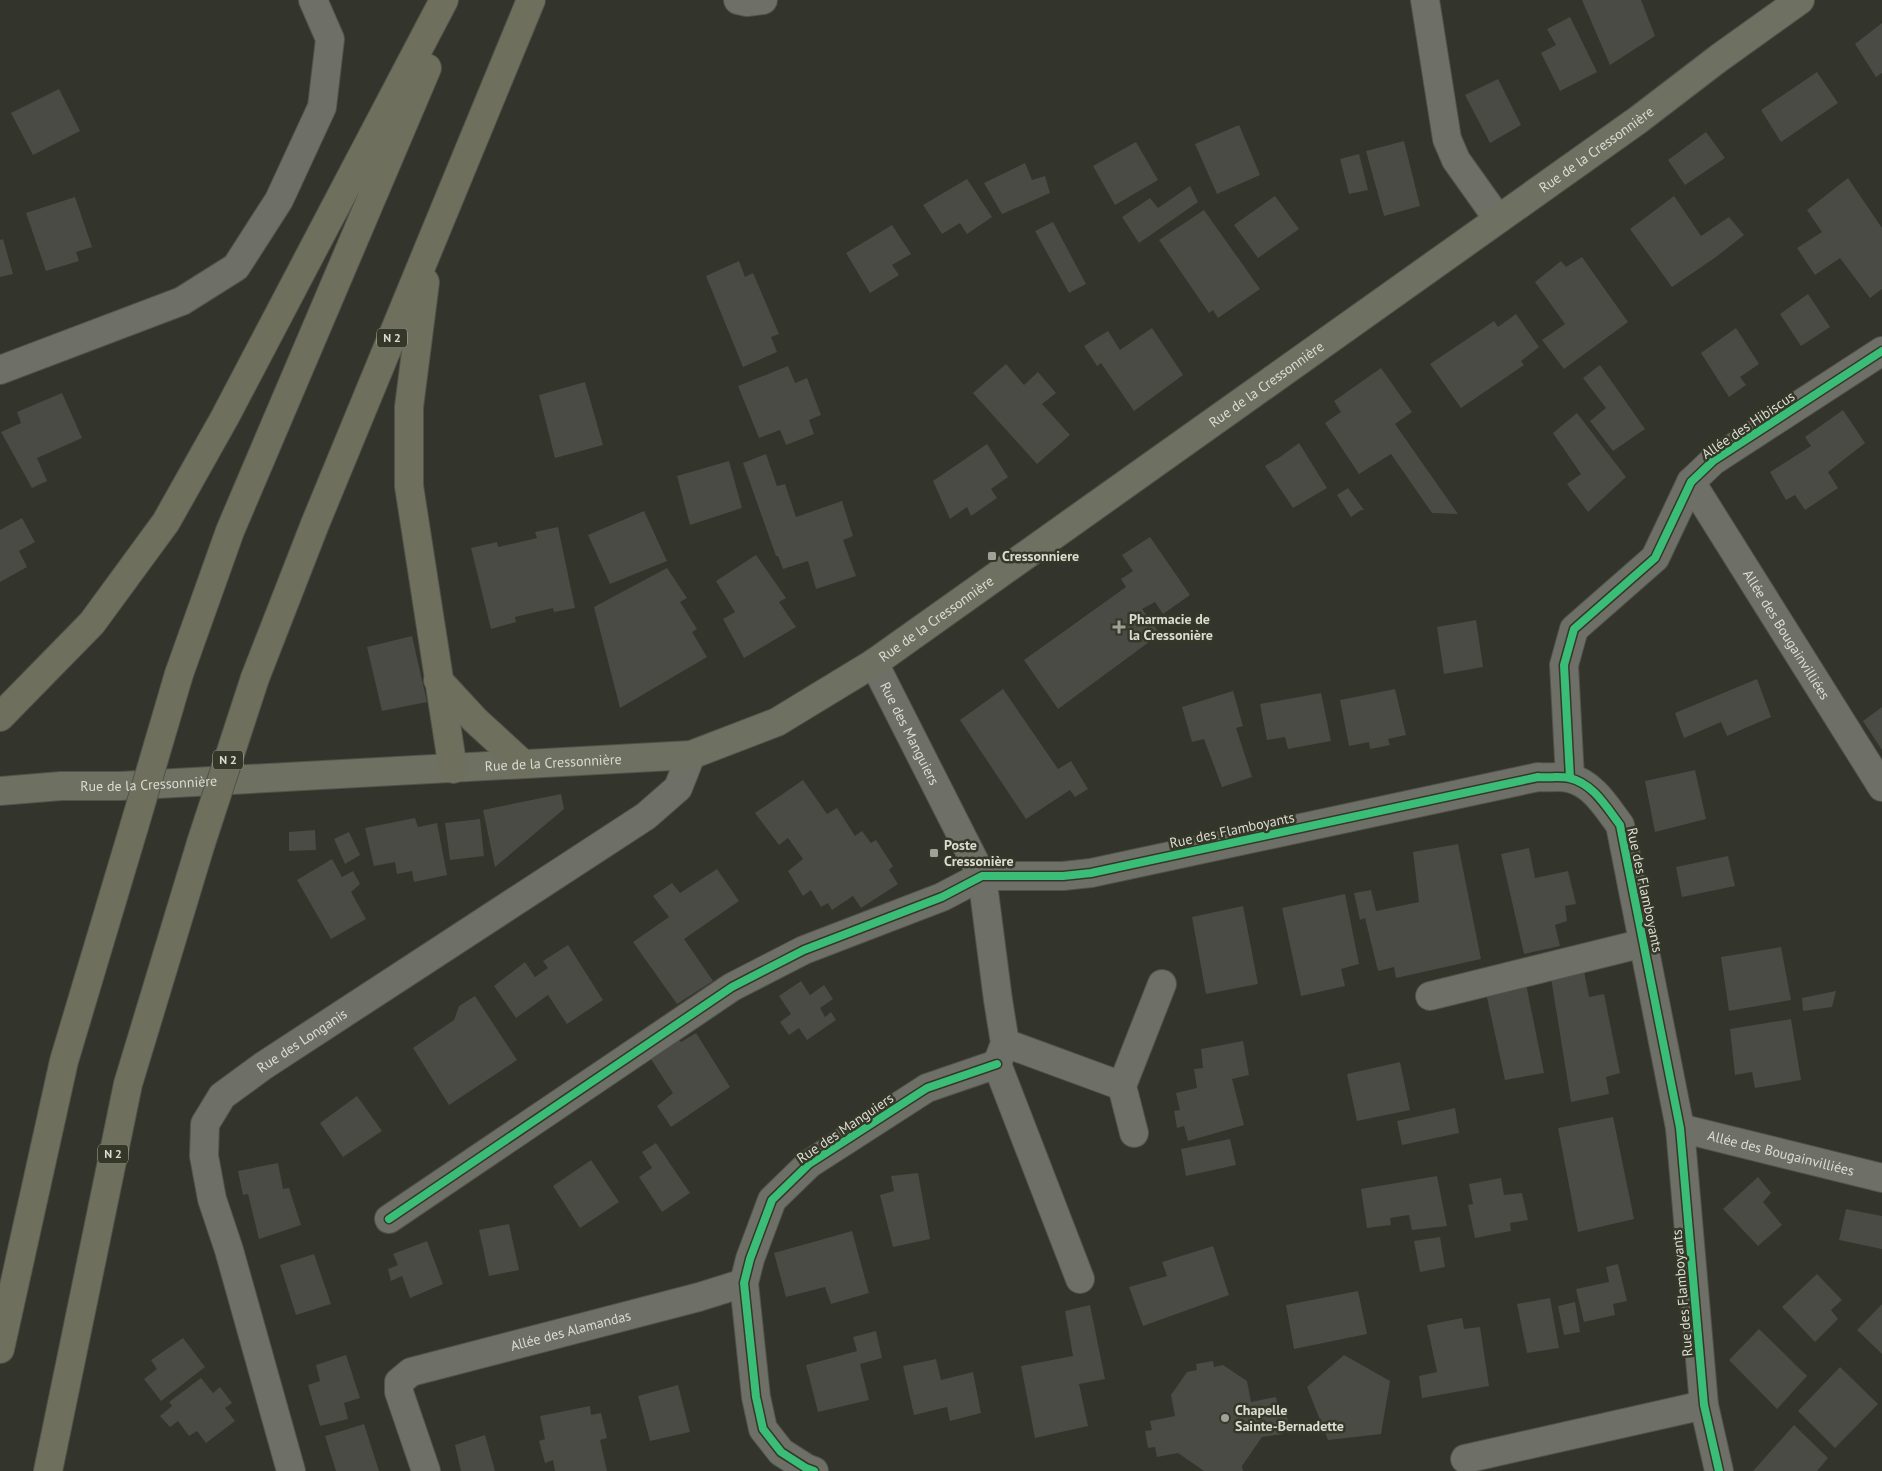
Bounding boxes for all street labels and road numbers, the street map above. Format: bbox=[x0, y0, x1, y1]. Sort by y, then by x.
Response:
street label: Rue de la Cressonnière bbox=[1535, 102, 1657, 197]
road number: N 2 bbox=[377, 328, 407, 348]
street label: Rue de la Cressonnière bbox=[1205, 337, 1327, 431]
street label: Allée des Hibiscus bbox=[1698, 387, 1798, 463]
street label: Allée des Bougainvilliées bbox=[1739, 566, 1834, 703]
street label: Rue de la Cressonnière bbox=[875, 572, 997, 666]
street label: Rue des Manguiers bbox=[876, 679, 943, 788]
road number: N 2 bbox=[213, 750, 243, 770]
street label: Rue de la Cressonnière bbox=[484, 750, 622, 775]
street label: Rue de la Cressonnière bbox=[80, 772, 218, 795]
street label: Rue des Flamboyants bbox=[1168, 808, 1296, 852]
street label: Rue des Flamboyants bbox=[1623, 826, 1667, 954]
street label: Rue des Longanis bbox=[253, 1005, 351, 1077]
street label: Rue des Manguiers bbox=[793, 1089, 897, 1167]
street label: Allée des Bougainvilliées bbox=[1706, 1126, 1856, 1180]
road number: N 2 bbox=[98, 1144, 128, 1164]
street label: Rue des Flamboyants bbox=[1667, 1229, 1697, 1357]
street label: Allée des Alamandas bbox=[508, 1306, 633, 1355]

